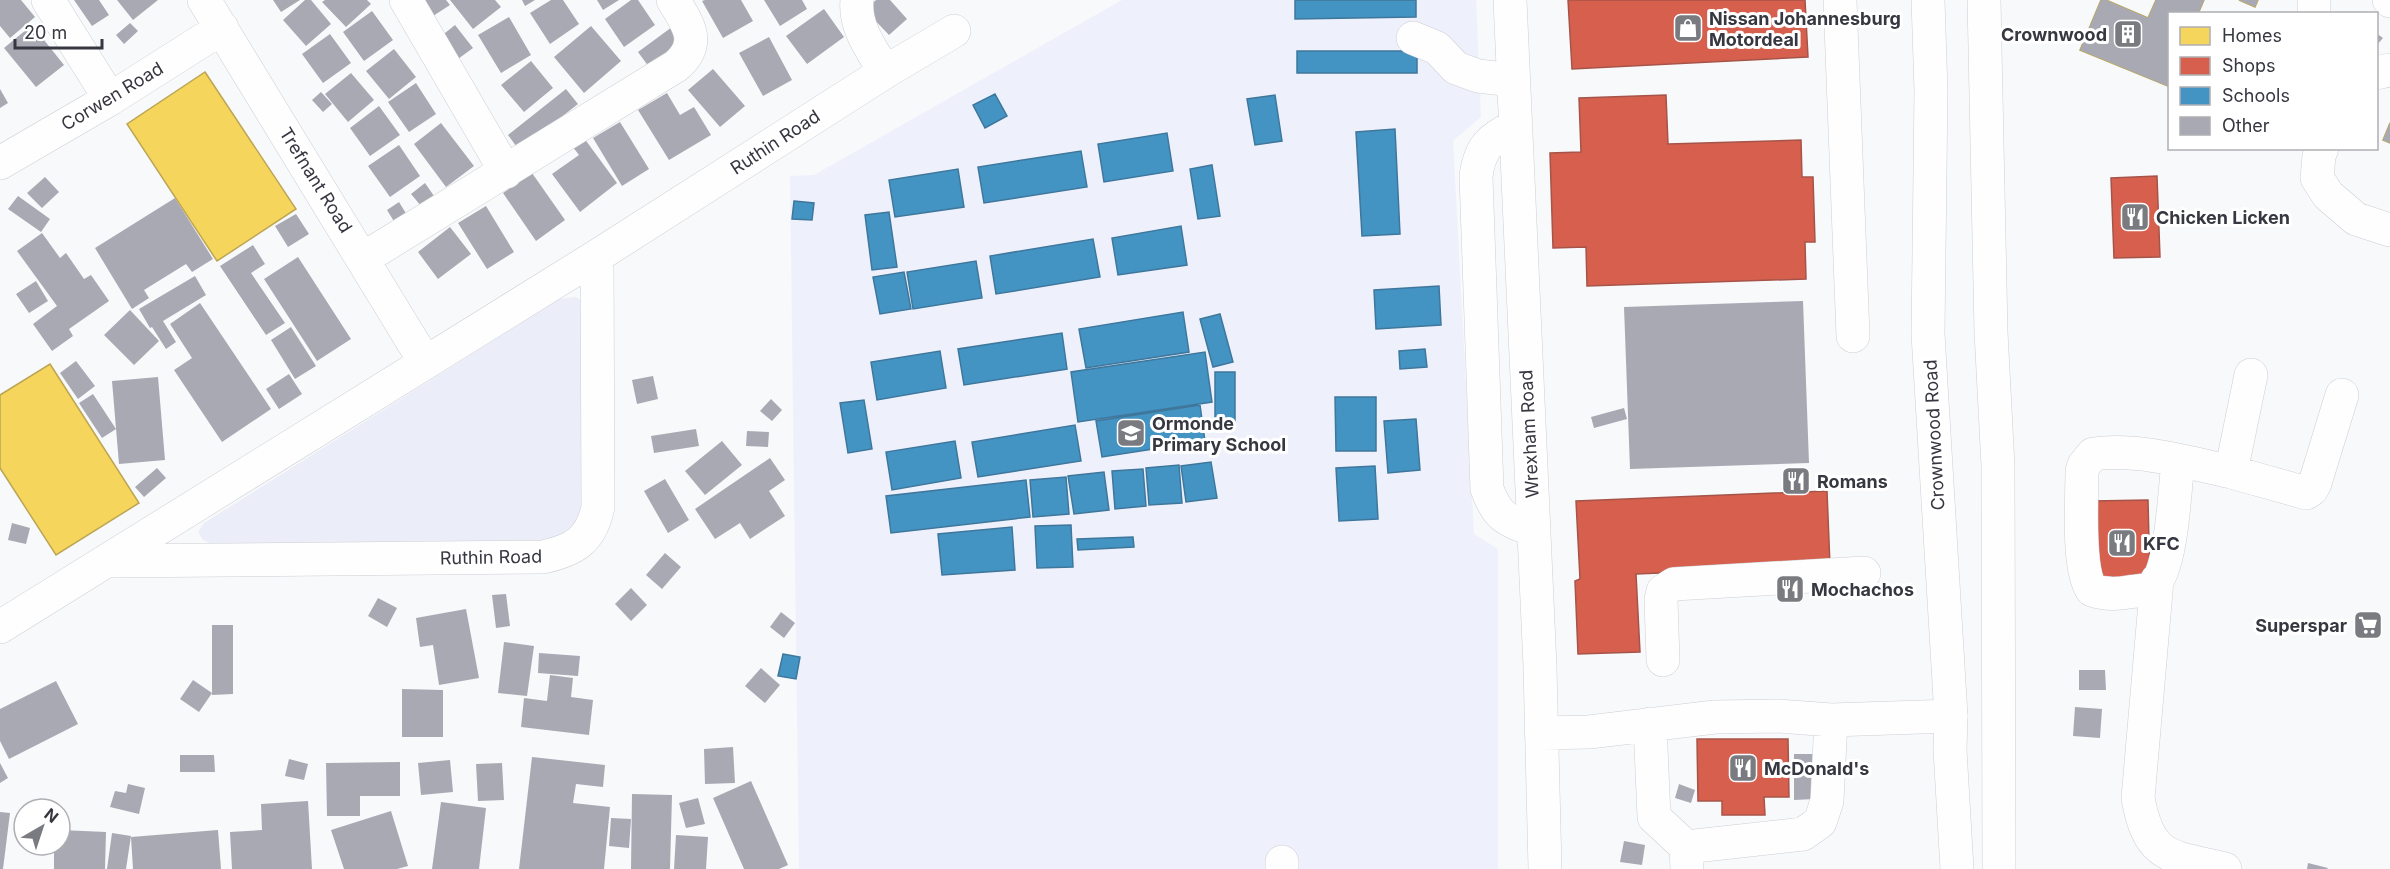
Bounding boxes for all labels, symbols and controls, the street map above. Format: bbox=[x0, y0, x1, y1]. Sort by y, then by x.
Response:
place label: Nissan Johannesburg Motordeal bbox=[1709, 8, 1901, 50]
scale bar bbox=[15, 12, 102, 50]
shop icon: Nissan Johannesburg Motordeal bbox=[1672, 12, 1704, 44]
legend bbox=[2168, 12, 2378, 150]
building icon: Crownwood bbox=[2112, 18, 2144, 50]
text: 20 m bbox=[24, 22, 67, 43]
place label: Crownwood bbox=[2001, 24, 2107, 45]
text: Homes bbox=[2222, 25, 2282, 46]
text: Shops bbox=[2222, 55, 2276, 76]
street label: Corwen Road bbox=[57, 57, 167, 135]
text: Schools bbox=[2222, 85, 2290, 106]
street label: Ruthin Road bbox=[726, 105, 824, 179]
text: Other bbox=[2222, 115, 2270, 136]
street label: Trefnant Road bbox=[275, 124, 357, 236]
restaurant icon: Chicken Licken bbox=[2119, 201, 2151, 233]
place label: Chicken Licken bbox=[2156, 207, 2290, 228]
street label: Crownwood Road bbox=[1920, 359, 1948, 511]
street label: Wrexham Road bbox=[1515, 369, 1543, 499]
place label: Ormonde Primary School bbox=[1152, 413, 1286, 455]
school or university icon: Ormonde Primary School bbox=[1115, 417, 1147, 449]
restaurant icon: Romans bbox=[1780, 465, 1812, 497]
place label: Romans bbox=[1817, 471, 1888, 492]
restaurant icon: KFC bbox=[2106, 527, 2138, 559]
place label: KFC bbox=[2143, 533, 2180, 554]
street label: Ruthin Road bbox=[440, 546, 542, 568]
restaurant icon: Mochachos bbox=[1774, 573, 1806, 605]
place label: Mochachos bbox=[1811, 579, 1914, 600]
supermarket icon: Superspar bbox=[2352, 609, 2384, 641]
place label: Superspar bbox=[2255, 615, 2347, 636]
restaurant icon: McDonald's bbox=[1727, 752, 1759, 784]
place label: McDonald's bbox=[1764, 758, 1869, 779]
north arrow bbox=[12, 797, 72, 857]
text: N bbox=[40, 804, 62, 827]

